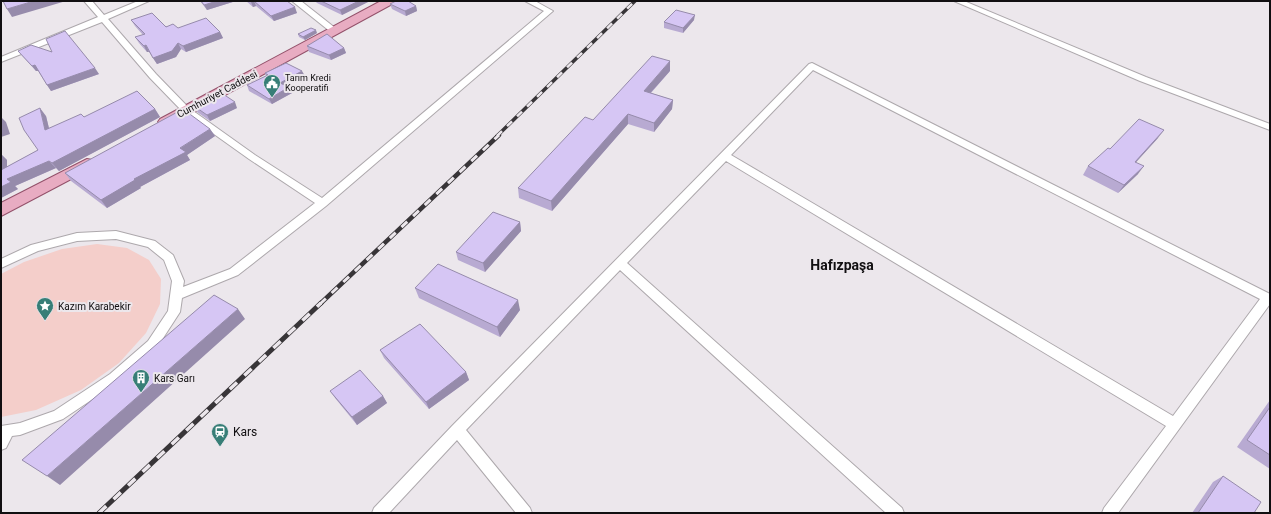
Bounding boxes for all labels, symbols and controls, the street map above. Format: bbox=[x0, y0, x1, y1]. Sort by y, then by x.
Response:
street label: Cumhuriyet Caddesi bbox=[175, 68, 259, 120]
public building icon: Tarım Kredi Kooperatifi bbox=[262, 73, 282, 98]
place label: Tarım Kredi Kooperatifi bbox=[285, 73, 331, 93]
district label: Hafızpaşa bbox=[810, 257, 874, 273]
place icon: Kazım Karabekir bbox=[35, 296, 55, 321]
place label: Kazım Karabekir bbox=[58, 301, 131, 312]
building icon: Kars Garı bbox=[131, 368, 151, 393]
place label: Kars Garı bbox=[154, 373, 195, 384]
station icon: Kars bbox=[210, 422, 230, 447]
place label: Kars bbox=[233, 425, 257, 439]

